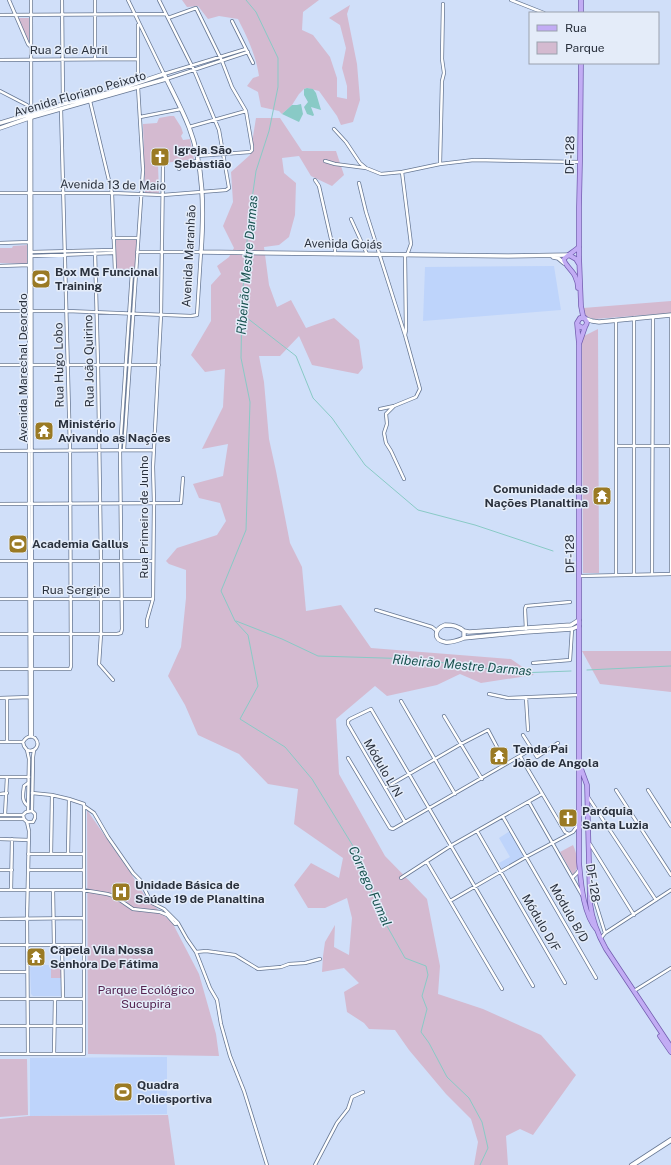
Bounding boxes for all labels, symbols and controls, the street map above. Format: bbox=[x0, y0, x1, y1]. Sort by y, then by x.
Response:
legend bbox=[529, 12, 659, 64]
text: Rua bbox=[565, 21, 587, 35]
text: Parque bbox=[565, 41, 605, 55]
street label: Rua 2 de Abril bbox=[30, 43, 109, 57]
street label: Avenida Floriano Peixoto bbox=[12, 68, 148, 120]
street label: DF-128 bbox=[563, 135, 577, 175]
place label: Igreja São Sebastião bbox=[174, 143, 232, 171]
church icon: Igreja São Sebastião bbox=[149, 146, 171, 168]
street label: Avenida 13 de Maio bbox=[60, 177, 166, 193]
water label: Ribeirão Mestre Darmas bbox=[233, 195, 261, 335]
street label: Avenida Maranhão bbox=[179, 204, 199, 308]
street label: Avenida Goiás bbox=[304, 236, 382, 252]
place label: Box MG Funcional Training bbox=[55, 265, 158, 293]
sports icon: Box MG Funcional Training bbox=[30, 268, 52, 290]
street label: Avenida Marechal Deorodo bbox=[16, 293, 30, 443]
street label: Rua João Quirino bbox=[81, 314, 97, 407]
street label: Rua Hugo Lobo bbox=[51, 322, 67, 408]
place label: Ministério Avivando as Nações bbox=[58, 417, 171, 445]
temple icon: Ministério Avivando as Nações bbox=[33, 420, 55, 442]
street label: Rua Primeiro de Junho bbox=[137, 455, 151, 579]
place label: Comunidade das Nações Planaltina bbox=[485, 482, 588, 510]
temple icon: Comunidade das Nações Planaltina bbox=[591, 485, 613, 507]
sports icon: Academia Gallus bbox=[7, 533, 29, 555]
street label: DF-128 bbox=[563, 534, 577, 574]
place label: Academia Gallus bbox=[32, 537, 129, 551]
street label: Rua Sergipe bbox=[42, 583, 110, 597]
water label: Ribeirão Mestre Darmas bbox=[392, 651, 532, 679]
street label: Módulo L/N bbox=[361, 736, 405, 800]
place label: Tenda Pai João de Angola bbox=[513, 742, 599, 770]
temple icon: Tenda Pai João de Angola bbox=[488, 745, 510, 767]
place label: Paróquia Santa Luzia bbox=[582, 804, 649, 832]
church icon: Paróquia Santa Luzia bbox=[557, 807, 579, 829]
water label: Córrego Fumal bbox=[346, 844, 394, 929]
street label: DF-128 bbox=[583, 863, 603, 903]
place label: Unidade Básica de Saúde 19 de Planaltina bbox=[135, 878, 265, 906]
hospital icon: Unidade Básica de Saúde 19 de Planaltina bbox=[110, 881, 132, 903]
street label: Módulo B/D bbox=[547, 881, 591, 945]
street label: Módulo D/F bbox=[519, 892, 563, 954]
place label: Capela Vila Nossa Senhora De Fátima bbox=[50, 943, 159, 971]
temple icon: Capela Vila Nossa Senhora De Fátima bbox=[25, 946, 47, 968]
park label: Parque Ecológico Sucupira bbox=[98, 983, 195, 1011]
place label: Quadra Poliesportiva bbox=[137, 1078, 212, 1106]
sports icon: Quadra Poliesportiva bbox=[112, 1081, 134, 1103]

